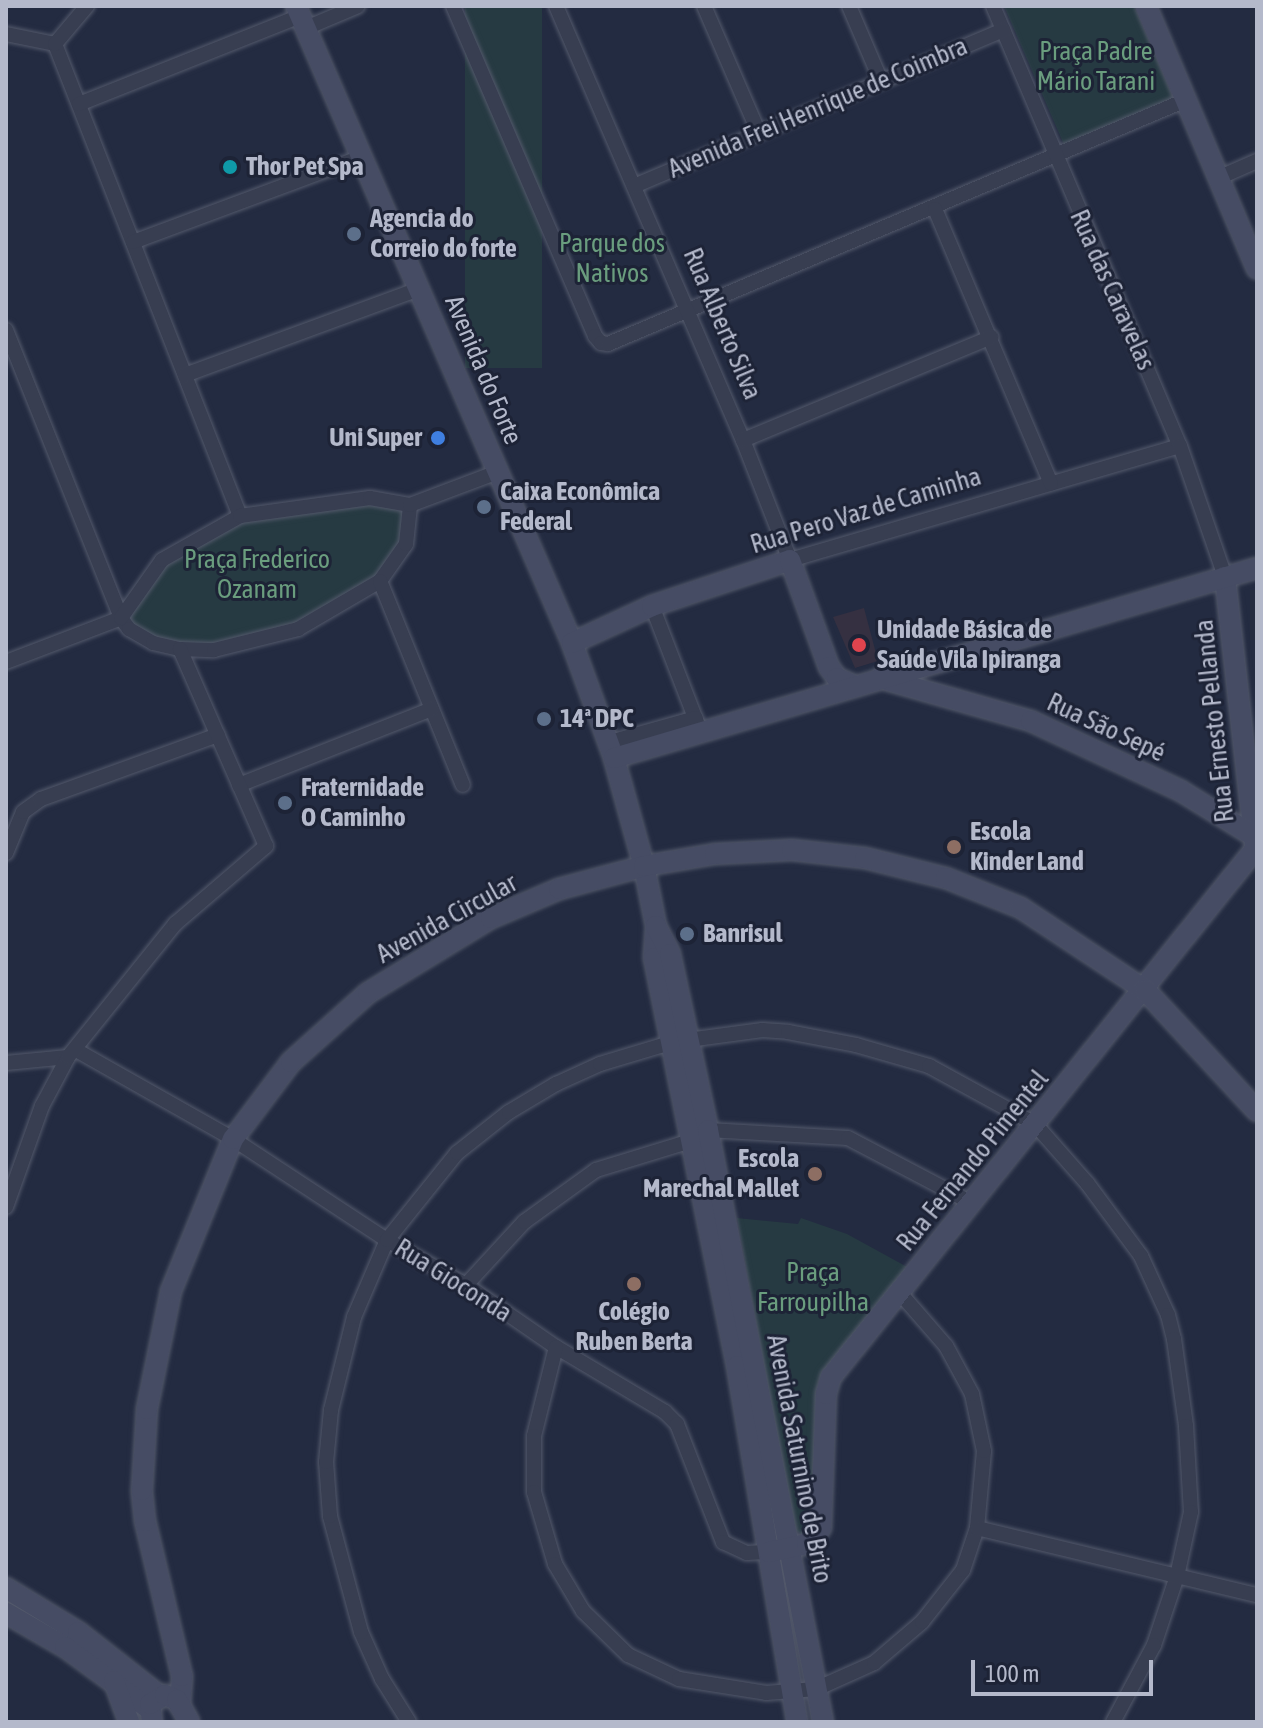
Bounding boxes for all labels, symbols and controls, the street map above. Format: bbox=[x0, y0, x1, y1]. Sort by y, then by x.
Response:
street label: Avenida Frei Henrique de Coimbra bbox=[664, 31, 972, 185]
park label: Praça Padre Mário Tarani bbox=[1037, 36, 1155, 98]
place label: Thor Pet Spa bbox=[246, 151, 364, 183]
marker: Thor Pet Spa bbox=[221, 158, 239, 176]
place label: Agencia do Correio do forte bbox=[370, 203, 517, 264]
street label: Rua das Caravelas bbox=[1063, 205, 1161, 375]
marker: Agencia do Correio do forte bbox=[345, 225, 363, 243]
park label: Parque dos Nativos bbox=[559, 228, 665, 290]
street label: Rua Alberto Silva bbox=[676, 244, 768, 404]
street label: Avenida do Forte bbox=[438, 291, 528, 449]
place label: Uni Super bbox=[329, 422, 422, 454]
marker: Uni Super bbox=[429, 429, 447, 447]
street label: Rua Pero Vaz de Caminha bbox=[747, 461, 985, 561]
place label: Caixa Econômica Federal bbox=[500, 476, 660, 538]
marker: Caixa Econômica Federal bbox=[475, 498, 493, 516]
park label: Praça Frederico Ozanam bbox=[184, 544, 330, 606]
place label: Unidade Básica de Saúde Vila Ipiranga bbox=[877, 614, 1061, 676]
street label: Rua Ernesto Pellanda bbox=[1189, 618, 1241, 824]
marker: Unidade Básica de Saúde Vila Ipiranga bbox=[848, 634, 870, 656]
street label: Rua São Sepé bbox=[1042, 687, 1170, 769]
place label: 14ª DPC bbox=[560, 703, 634, 735]
marker: 14ª DPC bbox=[535, 710, 553, 728]
place label: Fraternidade O Caminho bbox=[301, 772, 424, 834]
marker: Fraternidade O Caminho bbox=[276, 794, 294, 812]
place label: Escola Kinder Land bbox=[970, 816, 1084, 878]
marker: Escola Kinder Land bbox=[945, 838, 963, 856]
street label: Avenida Circular bbox=[371, 868, 523, 970]
place label: Banrisul bbox=[703, 918, 782, 950]
marker: Banrisul bbox=[678, 925, 696, 943]
street label: Rua Fernando Pimentel bbox=[891, 1064, 1055, 1258]
place label: Escola Marechal Mallet bbox=[643, 1143, 799, 1204]
marker: Escola Marechal Mallet bbox=[806, 1165, 824, 1183]
street label: Rua Gioconda bbox=[389, 1233, 517, 1329]
park label: Praça Farroupilha bbox=[757, 1257, 869, 1318]
marker: Colégio Ruben Berta bbox=[625, 1275, 643, 1293]
place label: Colégio Ruben Berta bbox=[576, 1296, 692, 1358]
street label: Avenida Saturnino de Brito bbox=[760, 1332, 838, 1586]
scale bar bbox=[975, 1644, 1157, 1694]
text: 100 m bbox=[985, 1660, 1039, 1687]

